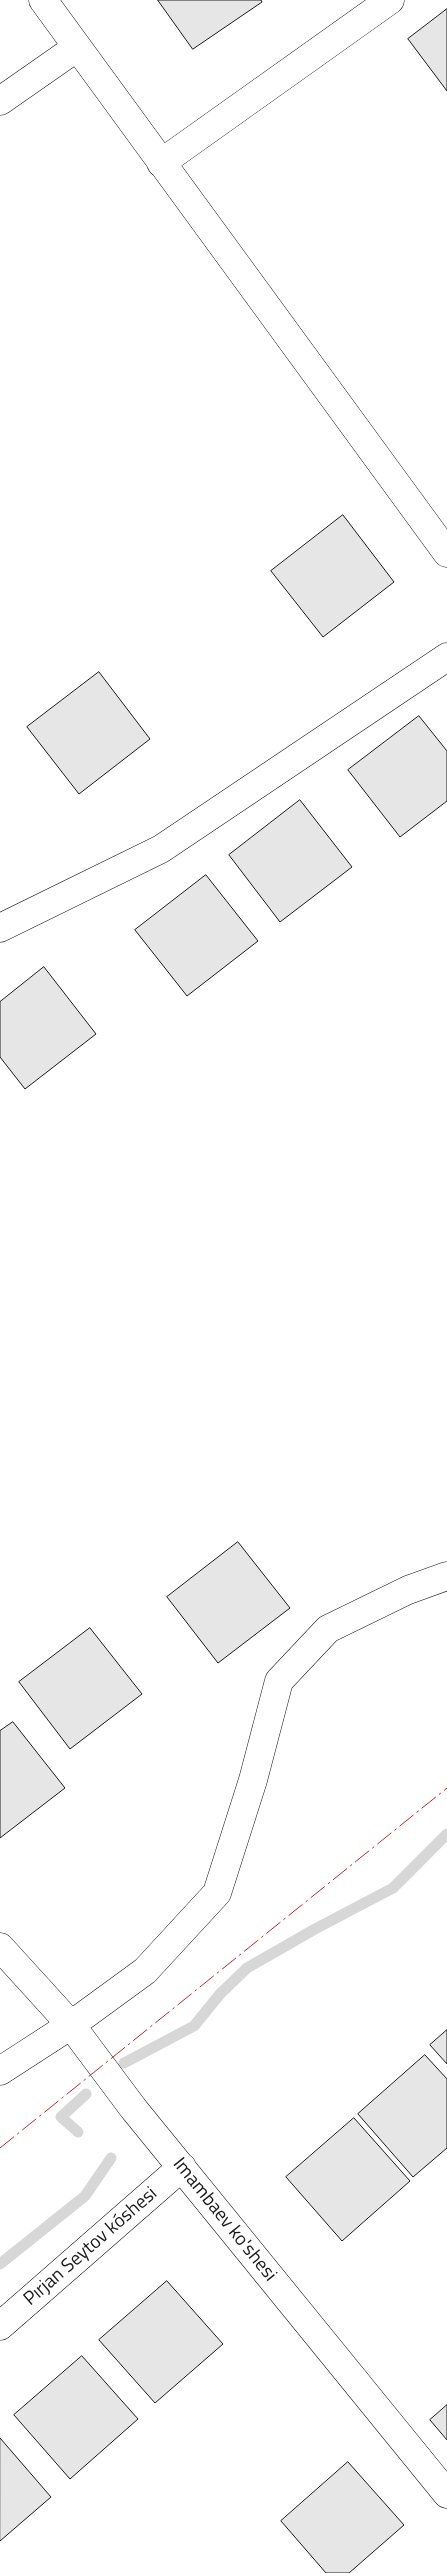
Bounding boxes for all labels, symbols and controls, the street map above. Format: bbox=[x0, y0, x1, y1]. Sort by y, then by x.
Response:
street label: Imambaev ko'shesi bbox=[167, 2154, 281, 2286]
street label: Pırjan Seytov kóshesi bbox=[20, 2183, 162, 2311]

